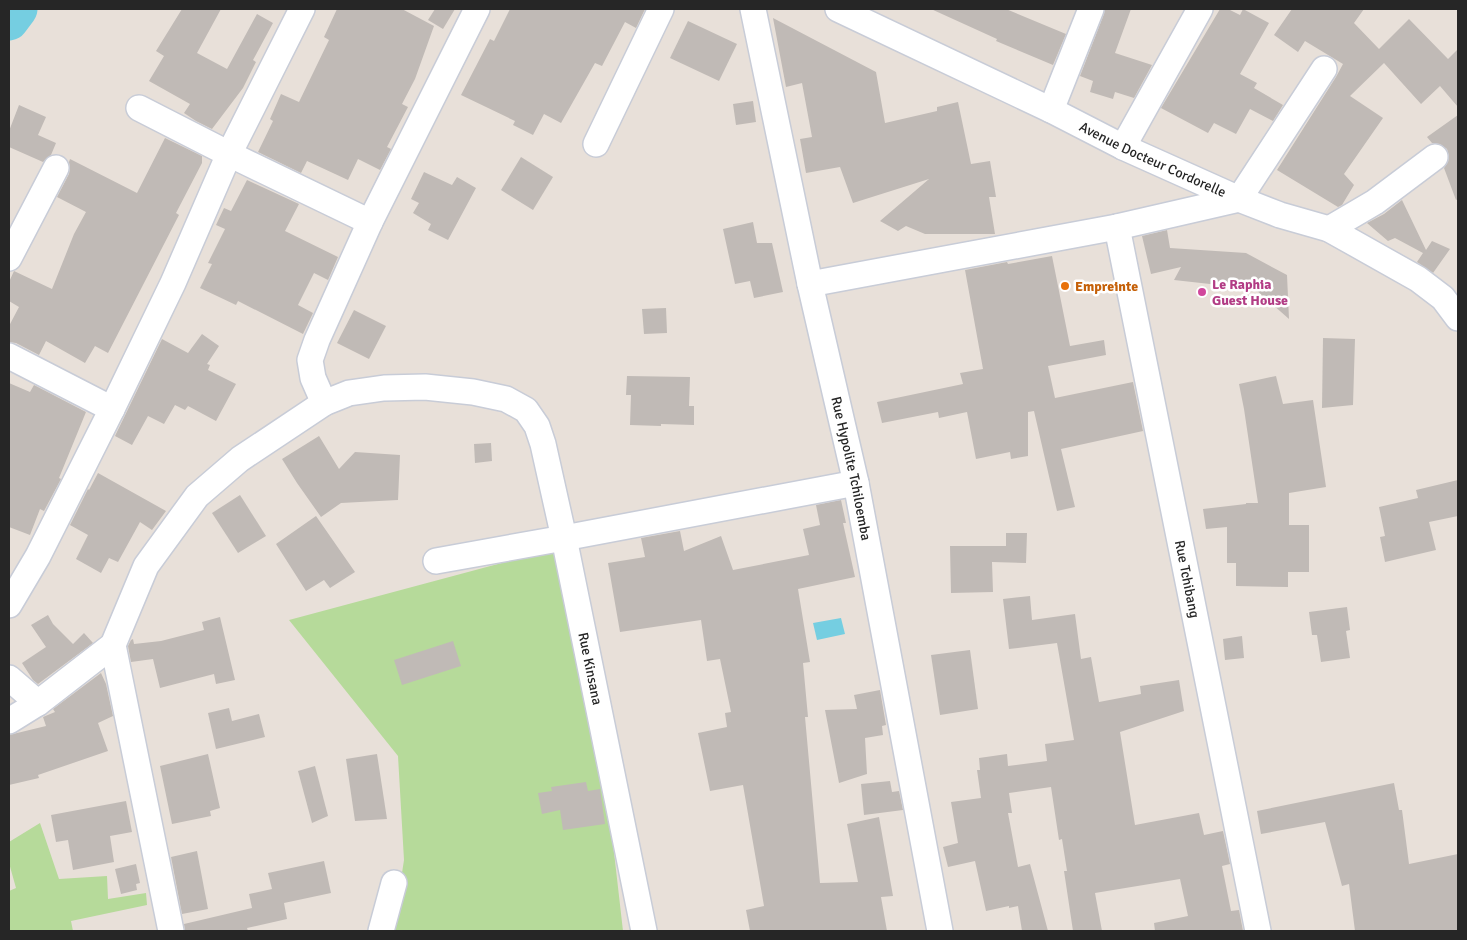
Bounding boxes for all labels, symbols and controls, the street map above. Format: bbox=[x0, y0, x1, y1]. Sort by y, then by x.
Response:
street label: Avenue Docteur Cordorelle bbox=[1077, 118, 1229, 201]
place label: Le Raphia Guest House bbox=[1212, 276, 1288, 309]
place label: Empreinte bbox=[1075, 278, 1138, 295]
marker: Empreinte bbox=[1059, 280, 1071, 292]
marker: Le Raphia Guest House bbox=[1196, 286, 1208, 298]
street label: Rue Hypolite Tchiloemba bbox=[828, 395, 875, 542]
street label: Rue Tchibang bbox=[1171, 539, 1204, 619]
street label: Rue Kinsana bbox=[575, 631, 606, 706]

